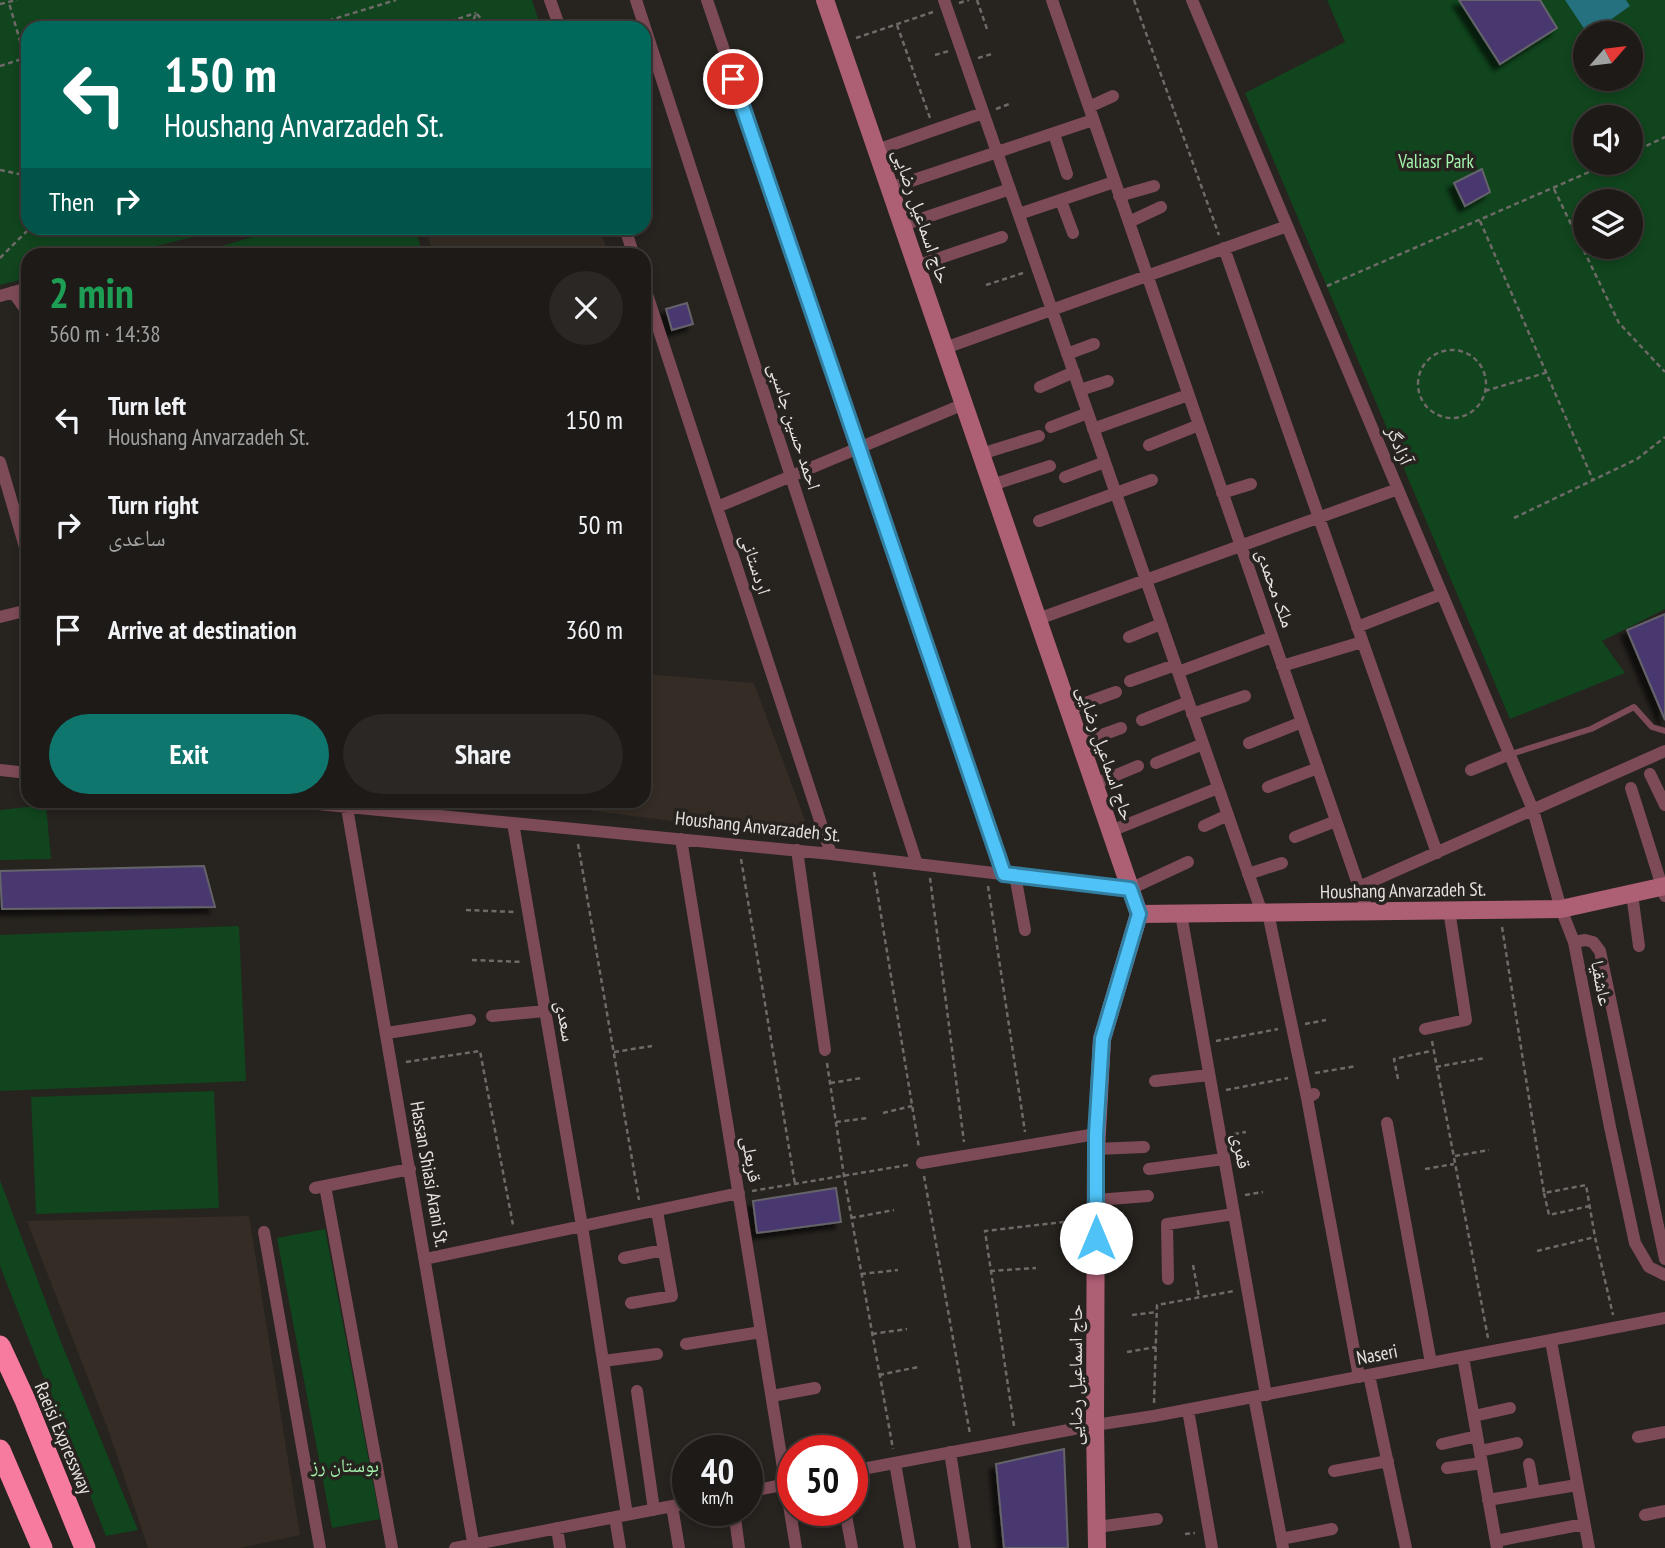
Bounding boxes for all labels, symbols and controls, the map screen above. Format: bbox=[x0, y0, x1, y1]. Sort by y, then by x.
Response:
north arrow bbox=[1573, 21, 1643, 91]
map controls bbox=[1573, 21, 1643, 259]
text: 150 m bbox=[164, 42, 277, 106]
icon: left bbox=[49, 49, 140, 140]
pin bbox=[703, 49, 763, 109]
icon: arrive bbox=[714, 60, 752, 98]
text: Houshang Anvarzadeh St. bbox=[164, 104, 444, 146]
button: sound bbox=[1573, 105, 1643, 175]
street label: حاج اسماعیل رضایی bbox=[888, 145, 956, 287]
park label: Valiasr Park bbox=[1397, 149, 1474, 173]
icon: right bbox=[108, 182, 146, 220]
text: Then bbox=[49, 185, 94, 218]
button: layers bbox=[1573, 189, 1643, 259]
text: 2 min bbox=[49, 265, 134, 320]
button: close bbox=[549, 271, 623, 345]
text: 560 m · 14:38 bbox=[49, 319, 161, 348]
street label: احمد حسین جاسبی bbox=[763, 359, 827, 493]
text: Turn left bbox=[108, 389, 186, 422]
icon: left bbox=[49, 401, 87, 439]
text: 150 m bbox=[565, 403, 623, 436]
street label: آزادگر bbox=[1381, 421, 1419, 469]
text: Houshang Anvarzadeh St. bbox=[108, 422, 309, 451]
text: Turn right bbox=[108, 488, 199, 521]
icon: right bbox=[49, 506, 87, 544]
text: 50 m bbox=[577, 508, 623, 541]
text: ساعدی bbox=[108, 523, 166, 552]
street label: اردستانی bbox=[735, 531, 777, 597]
street label: ملک محمدی bbox=[1251, 545, 1301, 631]
icon: arrive bbox=[49, 611, 87, 649]
text: Arrive at destination bbox=[108, 613, 297, 646]
text: 360 m bbox=[565, 613, 623, 646]
street label: حاج اسماعیل رضایی bbox=[1072, 682, 1140, 824]
button: Exit bbox=[49, 714, 329, 794]
button: Share bbox=[343, 714, 623, 794]
street label: Houshang Anvarzadeh St. bbox=[674, 805, 842, 847]
street label: Houshang Anvarzadeh St. bbox=[1320, 877, 1486, 903]
street label: عاشقیا bbox=[1586, 958, 1618, 1008]
street label: سعدی bbox=[551, 999, 581, 1043]
street label: Hassan Shiasi Arani St. bbox=[405, 1099, 455, 1249]
street label: قمری bbox=[1227, 1132, 1257, 1170]
street label: قربعلی bbox=[737, 1134, 767, 1184]
position arrow bbox=[1059, 1201, 1133, 1275]
street label: حاج اسماعیل رضایی bbox=[1063, 1304, 1087, 1446]
street label: Naseri bbox=[1354, 1338, 1400, 1370]
street label: Raeisi Expressway bbox=[30, 1378, 99, 1498]
speed limit sign: 50 bbox=[777, 1435, 868, 1526]
text: 40 bbox=[701, 1448, 734, 1494]
park label: بوستان رز bbox=[310, 1453, 379, 1477]
text: km/h bbox=[702, 1486, 733, 1509]

